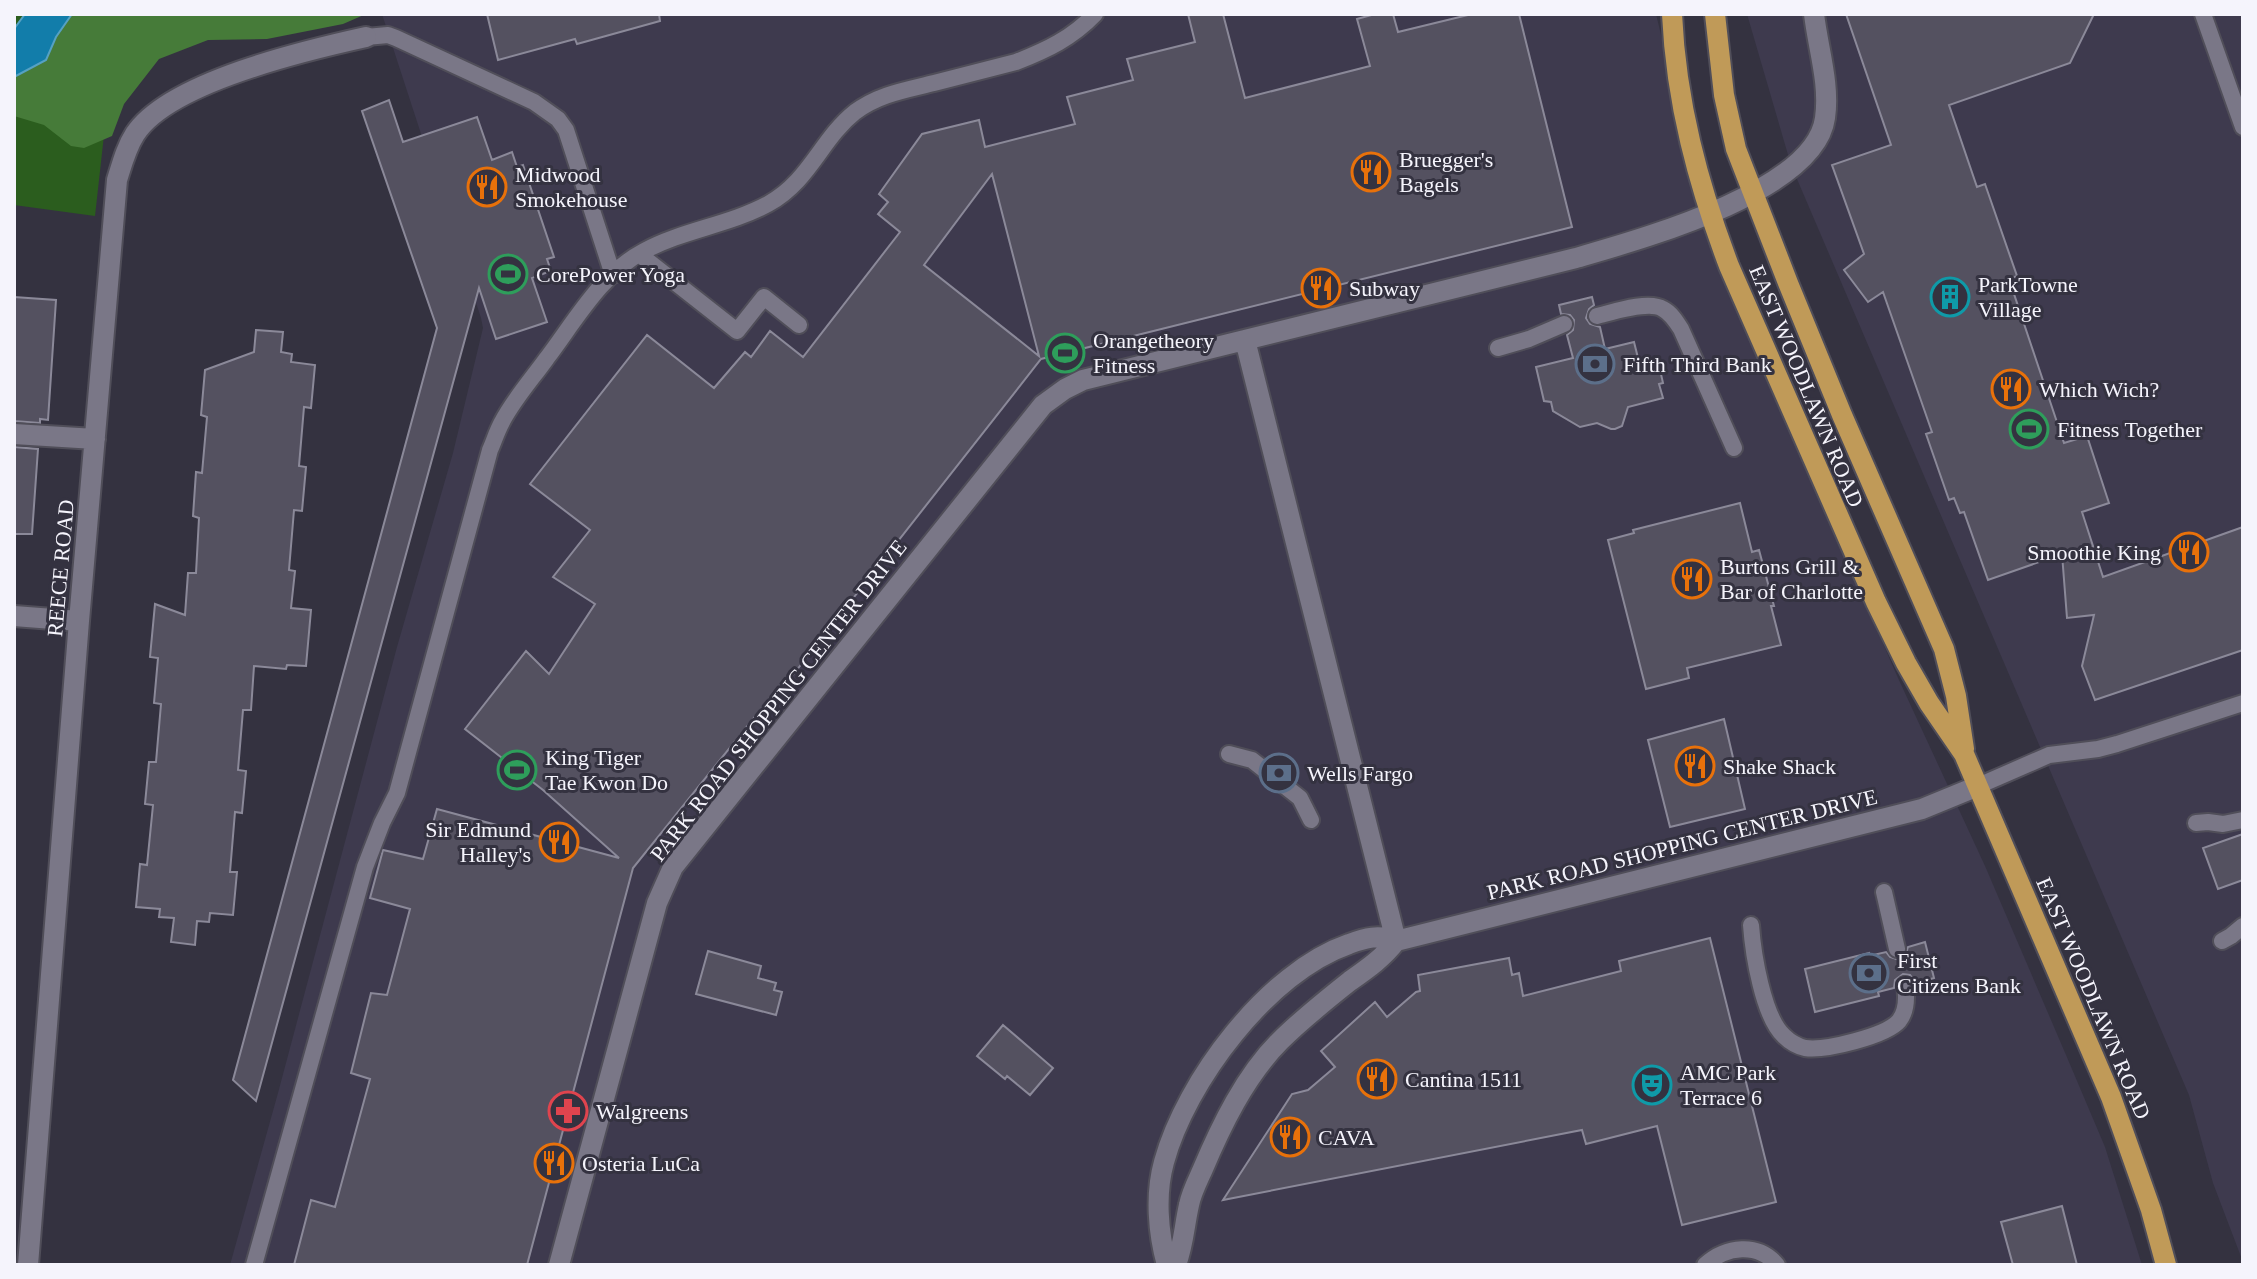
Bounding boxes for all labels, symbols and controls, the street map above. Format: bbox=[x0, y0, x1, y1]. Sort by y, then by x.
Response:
place label: Bruegger's Bagels bbox=[1399, 147, 1493, 197]
restaurant icon: Bruegger's Bagels bbox=[1350, 151, 1392, 193]
place label: Midwood Smokehouse bbox=[515, 162, 627, 212]
restaurant icon: Midwood Smokehouse bbox=[466, 166, 508, 208]
sports icon: CorePower Yoga bbox=[487, 253, 529, 295]
place label: CorePower Yoga bbox=[536, 262, 685, 287]
street label: EAST WOODLAWN ROAD bbox=[1744, 262, 1869, 511]
restaurant icon: Subway bbox=[1300, 267, 1342, 309]
place label: ParkTowne Village bbox=[1978, 272, 2078, 322]
place label: Subway bbox=[1349, 276, 1420, 301]
building icon: ParkTowne Village bbox=[1929, 276, 1971, 318]
place label: Orangetheory Fitness bbox=[1093, 328, 1214, 378]
sports icon: Orangetheory Fitness bbox=[1044, 332, 1086, 374]
bank icon: Fifth Third Bank bbox=[1574, 343, 1616, 385]
place label: Fifth Third Bank bbox=[1623, 352, 1772, 377]
restaurant icon: Which Wich? bbox=[1990, 368, 2032, 410]
place label: Which Wich? bbox=[2039, 377, 2159, 402]
sports icon: Fitness Together bbox=[2008, 408, 2050, 450]
place label: Fitness Together bbox=[2057, 417, 2203, 442]
street label: REECE ROAD bbox=[42, 498, 79, 638]
restaurant icon: Smoothie King bbox=[2168, 531, 2210, 573]
street label: PARK ROAD SHOPPING CENTER DRIVE bbox=[645, 534, 912, 866]
place label: Smoothie King bbox=[2027, 540, 2161, 565]
place label: Burtons Grill & Bar of Charlotte bbox=[1720, 554, 1863, 604]
restaurant icon: Burtons Grill & Bar of Charlotte bbox=[1671, 558, 1713, 600]
place label: King Tiger Tae Kwon Do bbox=[545, 745, 668, 795]
restaurant icon: Shake Shack bbox=[1674, 745, 1716, 787]
sports icon: King Tiger Tae Kwon Do bbox=[496, 749, 538, 791]
bank icon: Wells Fargo bbox=[1258, 752, 1300, 794]
place label: Shake Shack bbox=[1723, 754, 1836, 779]
place label: Wells Fargo bbox=[1307, 761, 1413, 786]
street label: PARK ROAD SHOPPING CENTER DRIVE bbox=[1484, 784, 1880, 905]
place label: Sir Edmund Halley's bbox=[425, 817, 531, 867]
restaurant icon: Sir Edmund Halley's bbox=[538, 821, 580, 863]
street label: EAST WOODLAWN ROAD bbox=[2031, 874, 2156, 1123]
place label: First Citizens Bank bbox=[1897, 948, 2021, 998]
bank icon: First Citizens Bank bbox=[1848, 952, 1890, 994]
restaurant icon: Cantina 1511 bbox=[1356, 1058, 1398, 1100]
place label: AMC Park Terrace 6 bbox=[1680, 1060, 1776, 1110]
theatre icon: AMC Park Terrace 6 bbox=[1631, 1064, 1673, 1106]
place label: Cantina 1511 bbox=[1405, 1067, 1522, 1092]
pharmacy icon: Walgreens bbox=[547, 1090, 589, 1132]
place label: Walgreens bbox=[596, 1099, 688, 1124]
restaurant icon: CAVA bbox=[1269, 1116, 1311, 1158]
place label: CAVA bbox=[1318, 1125, 1375, 1150]
restaurant icon: Osteria LuCa bbox=[533, 1142, 575, 1184]
place label: Osteria LuCa bbox=[582, 1151, 700, 1176]

